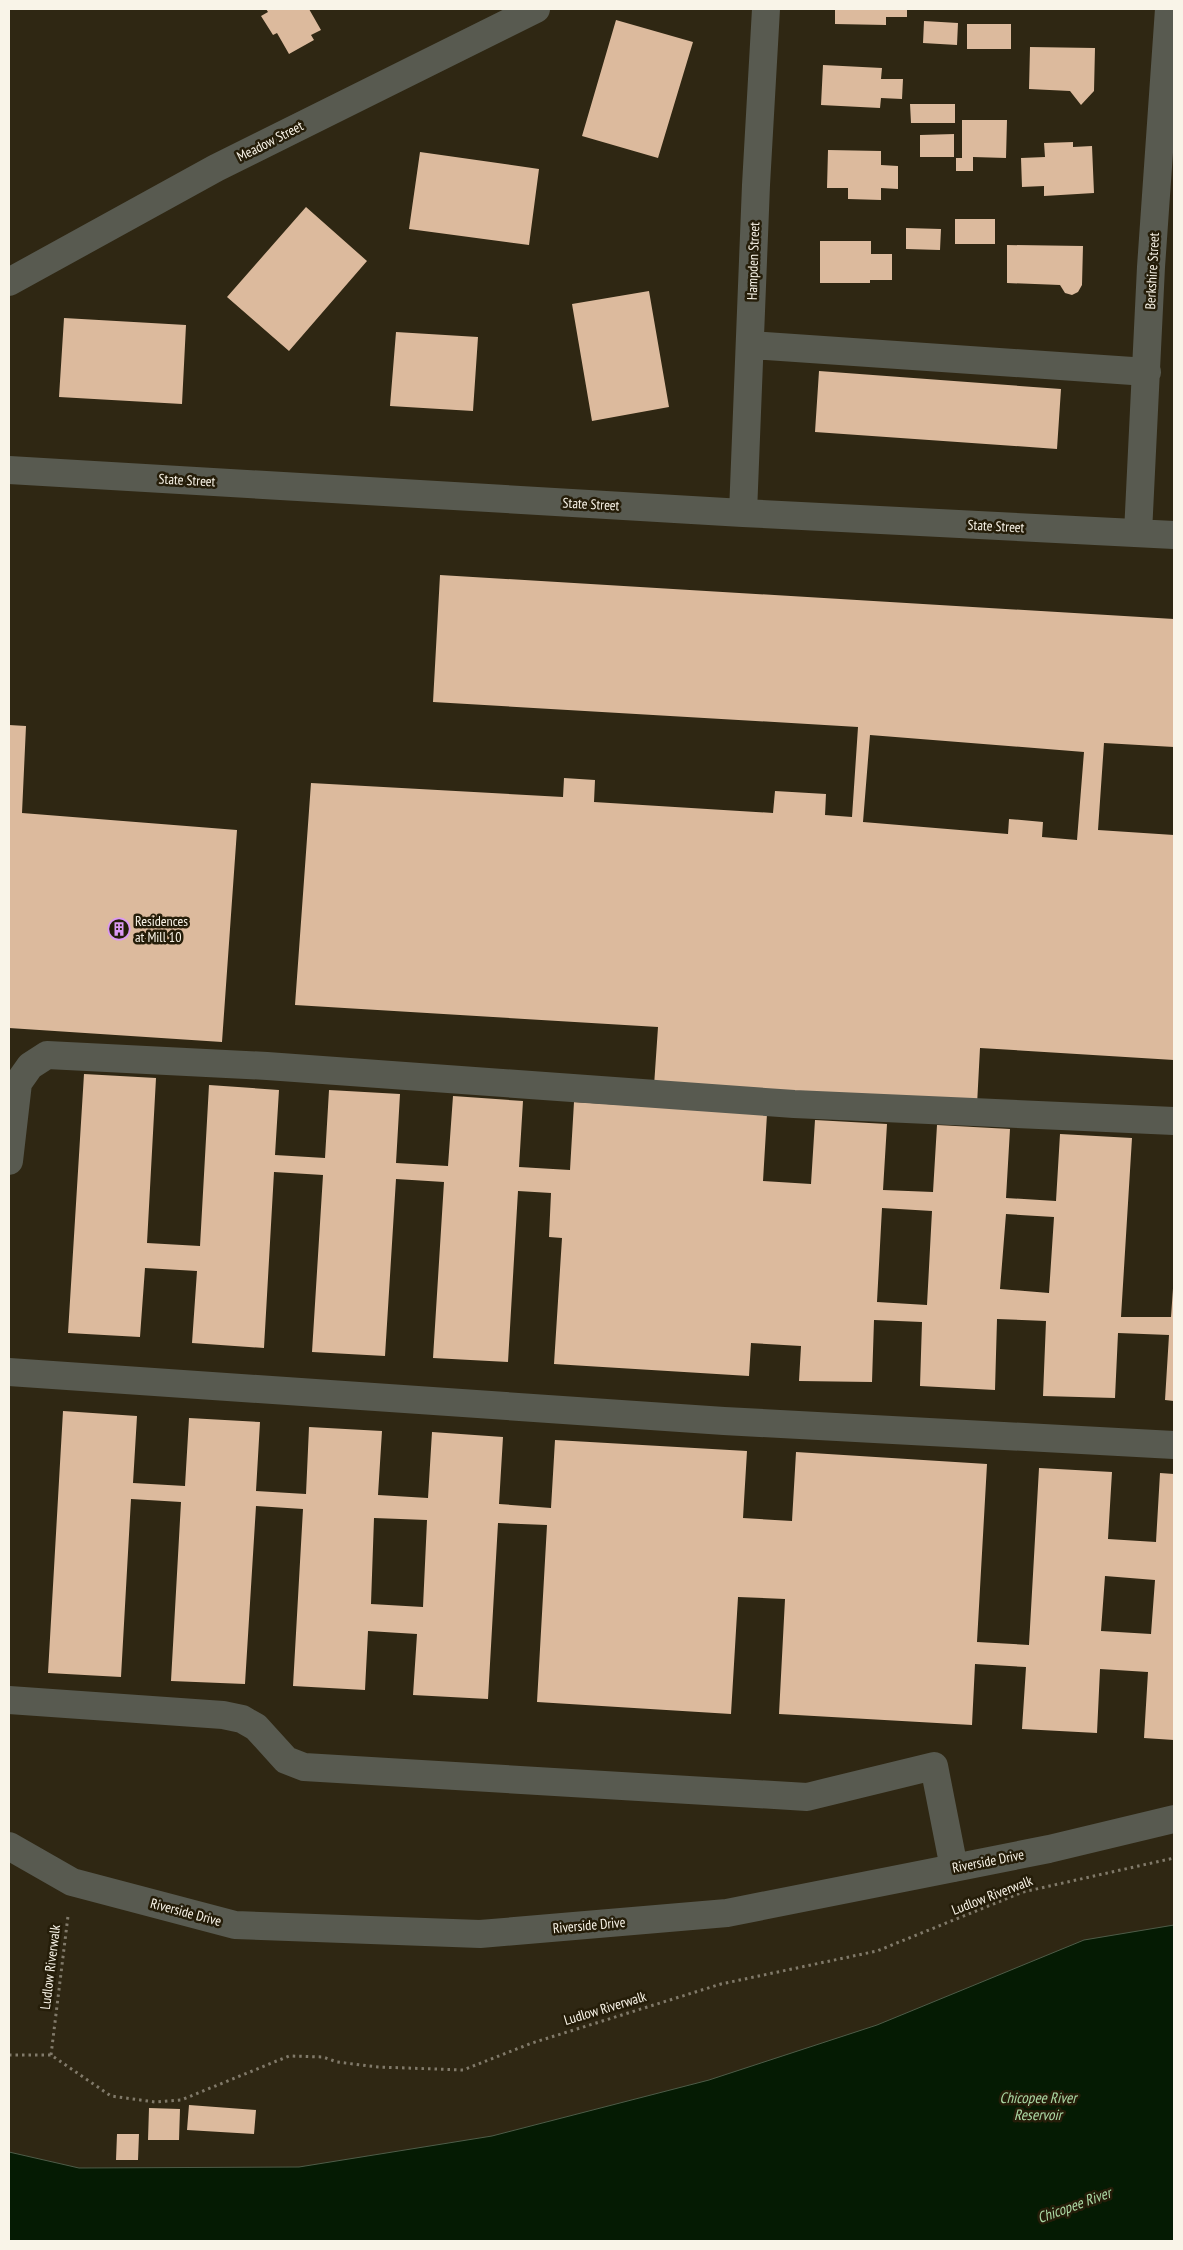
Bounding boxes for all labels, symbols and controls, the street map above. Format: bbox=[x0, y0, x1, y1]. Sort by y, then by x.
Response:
street label: Meadow Street bbox=[234, 117, 306, 165]
street label: Hampden Street bbox=[743, 221, 763, 300]
street label: Berkshire Street bbox=[1141, 232, 1163, 310]
street label: State Street bbox=[158, 470, 216, 490]
street label: State Street bbox=[562, 494, 620, 514]
street label: State Street bbox=[967, 516, 1025, 536]
place label: Residences at Mill 10 bbox=[135, 912, 188, 946]
building icon: Residences at Mill 10 bbox=[107, 917, 131, 941]
street label: Riverside Drive bbox=[951, 1845, 1026, 1877]
street label: Ludlow Riverwalk bbox=[949, 1871, 1036, 1919]
street label: Riverside Drive bbox=[148, 1894, 224, 1930]
street label: Riverside Drive bbox=[552, 1913, 626, 1937]
street label: Ludlow Riverwalk bbox=[36, 1923, 64, 2010]
street label: Ludlow Riverwalk bbox=[562, 1987, 649, 2029]
water label: Chicopee River Reservoir bbox=[1000, 2088, 1078, 2124]
water label: Chicopee River bbox=[1035, 2182, 1115, 2227]

